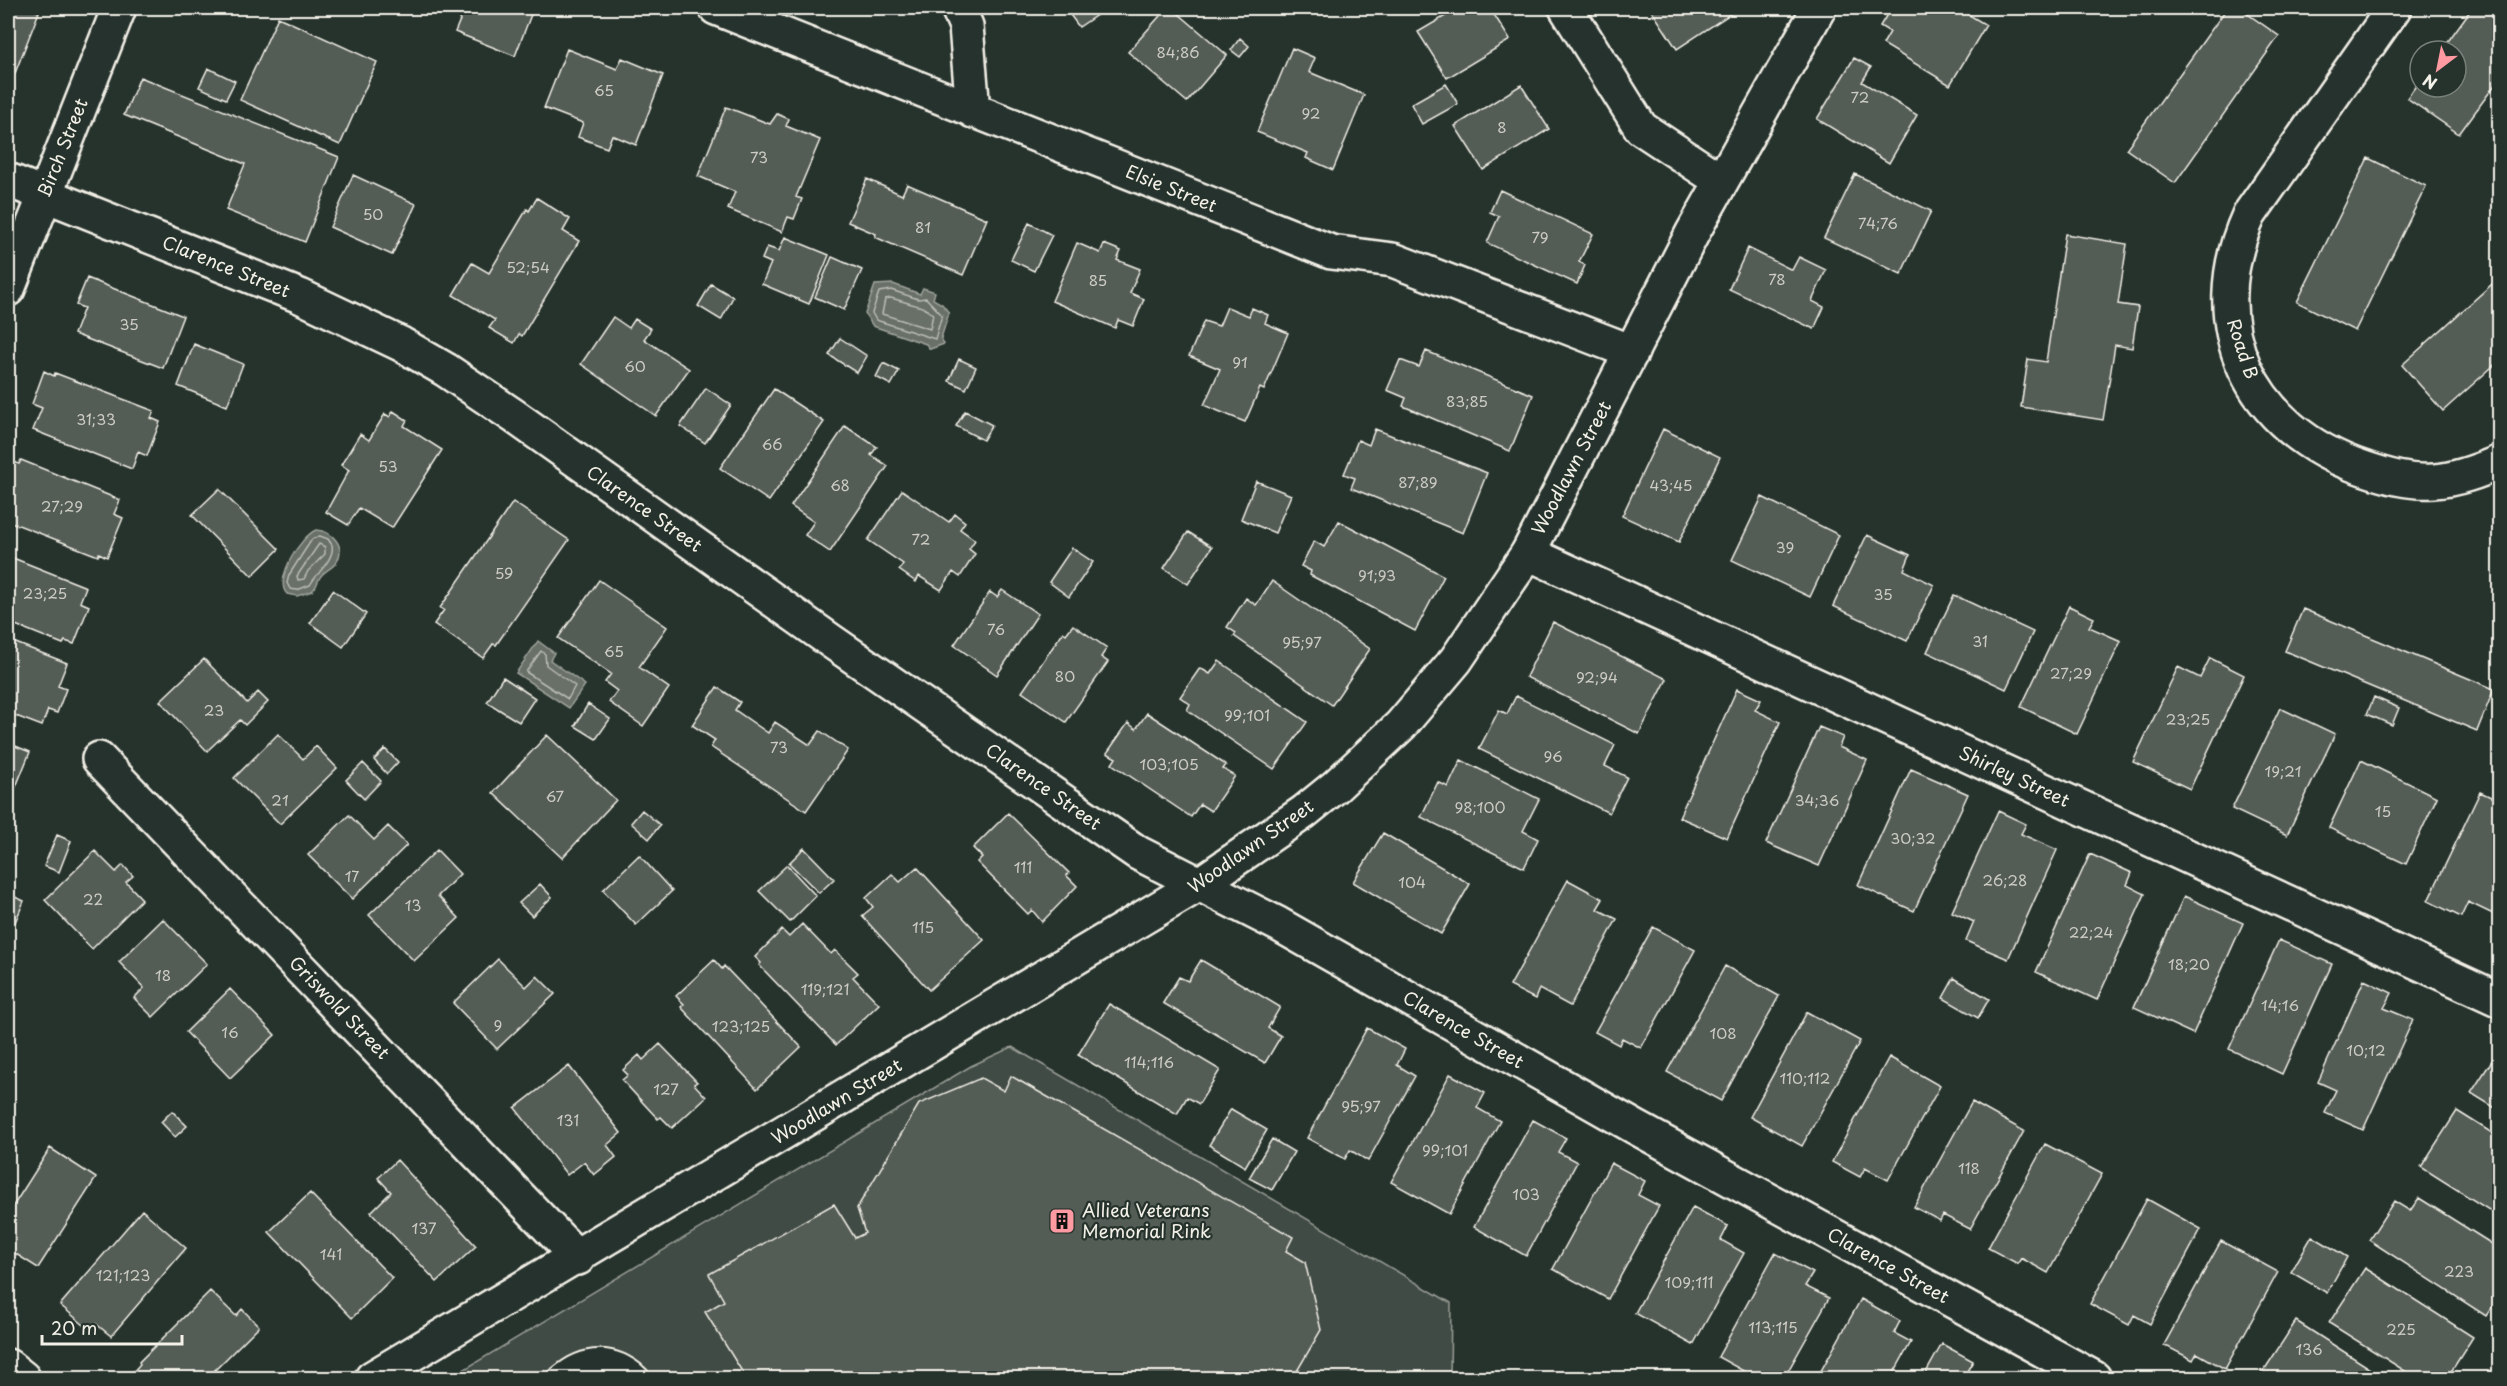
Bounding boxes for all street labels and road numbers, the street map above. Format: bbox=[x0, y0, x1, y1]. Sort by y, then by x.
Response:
street label: Birch Street bbox=[29, 94, 94, 201]
street label: Elsie Street bbox=[1122, 157, 1221, 218]
street label: Clarence Street bbox=[159, 228, 295, 304]
street label: Road B bbox=[2221, 315, 2266, 382]
street label: Woodlawn Street bbox=[1524, 396, 1617, 539]
street label: Clarence Street bbox=[582, 458, 708, 558]
street label: Clarence Street bbox=[981, 736, 1107, 836]
street label: Shirley Street bbox=[1955, 738, 2074, 813]
street label: Woodlawn Street bbox=[1182, 792, 1319, 899]
street label: Griswold Street bbox=[284, 949, 397, 1065]
street label: Clarence Street bbox=[1398, 983, 1529, 1074]
street label: Woodlawn Street bbox=[766, 1051, 907, 1150]
street label: Clarence Street bbox=[1823, 1220, 1955, 1309]

